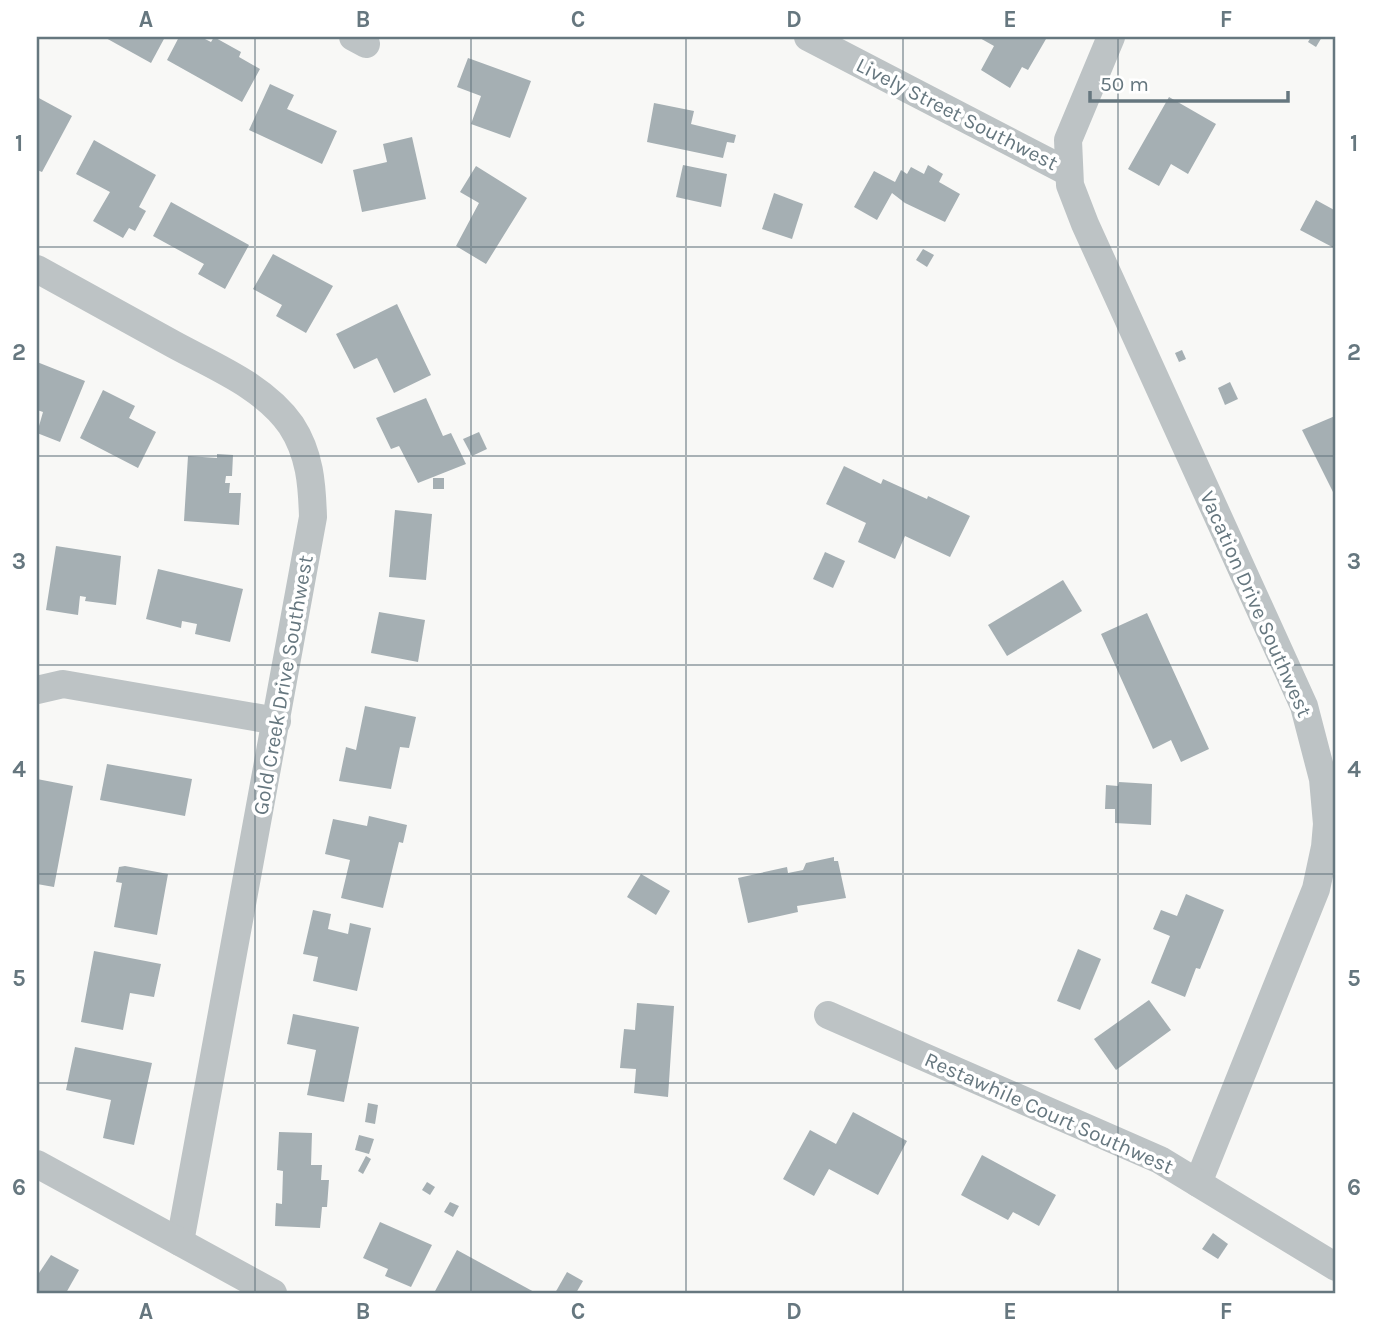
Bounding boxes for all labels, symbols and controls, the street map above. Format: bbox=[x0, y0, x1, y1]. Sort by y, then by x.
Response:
text: A bbox=[139, 6, 153, 33]
text: B bbox=[356, 6, 370, 33]
text: C bbox=[571, 6, 585, 33]
text: D bbox=[786, 6, 802, 33]
text: E bbox=[1003, 6, 1017, 33]
text: F bbox=[1220, 6, 1232, 33]
street label: Lively Street Southwest bbox=[852, 53, 1062, 175]
scale bar bbox=[1090, 60, 1287, 104]
text: 50 m bbox=[1100, 72, 1149, 96]
text: 1 bbox=[15, 130, 23, 157]
text: 1 bbox=[1350, 130, 1358, 157]
text: 2 bbox=[12, 339, 26, 366]
text: 2 bbox=[1347, 339, 1361, 366]
street label: Vacation Drive Southwest bbox=[1195, 487, 1317, 721]
text: 3 bbox=[12, 548, 26, 575]
text: 3 bbox=[1347, 548, 1361, 575]
street label: Gold Creek Drive Southwest bbox=[248, 553, 318, 817]
text: 4 bbox=[12, 756, 26, 783]
text: 4 bbox=[1347, 756, 1361, 783]
text: 5 bbox=[12, 965, 26, 992]
text: 5 bbox=[1347, 965, 1361, 992]
street label: Restawhile Court Southwest bbox=[921, 1047, 1177, 1179]
text: 6 bbox=[12, 1174, 26, 1201]
text: 6 bbox=[1347, 1174, 1361, 1201]
text: A bbox=[139, 1298, 153, 1325]
text: B bbox=[356, 1298, 370, 1325]
text: C bbox=[571, 1298, 585, 1325]
text: D bbox=[786, 1298, 802, 1325]
text: E bbox=[1003, 1298, 1017, 1325]
text: F bbox=[1220, 1298, 1232, 1325]

